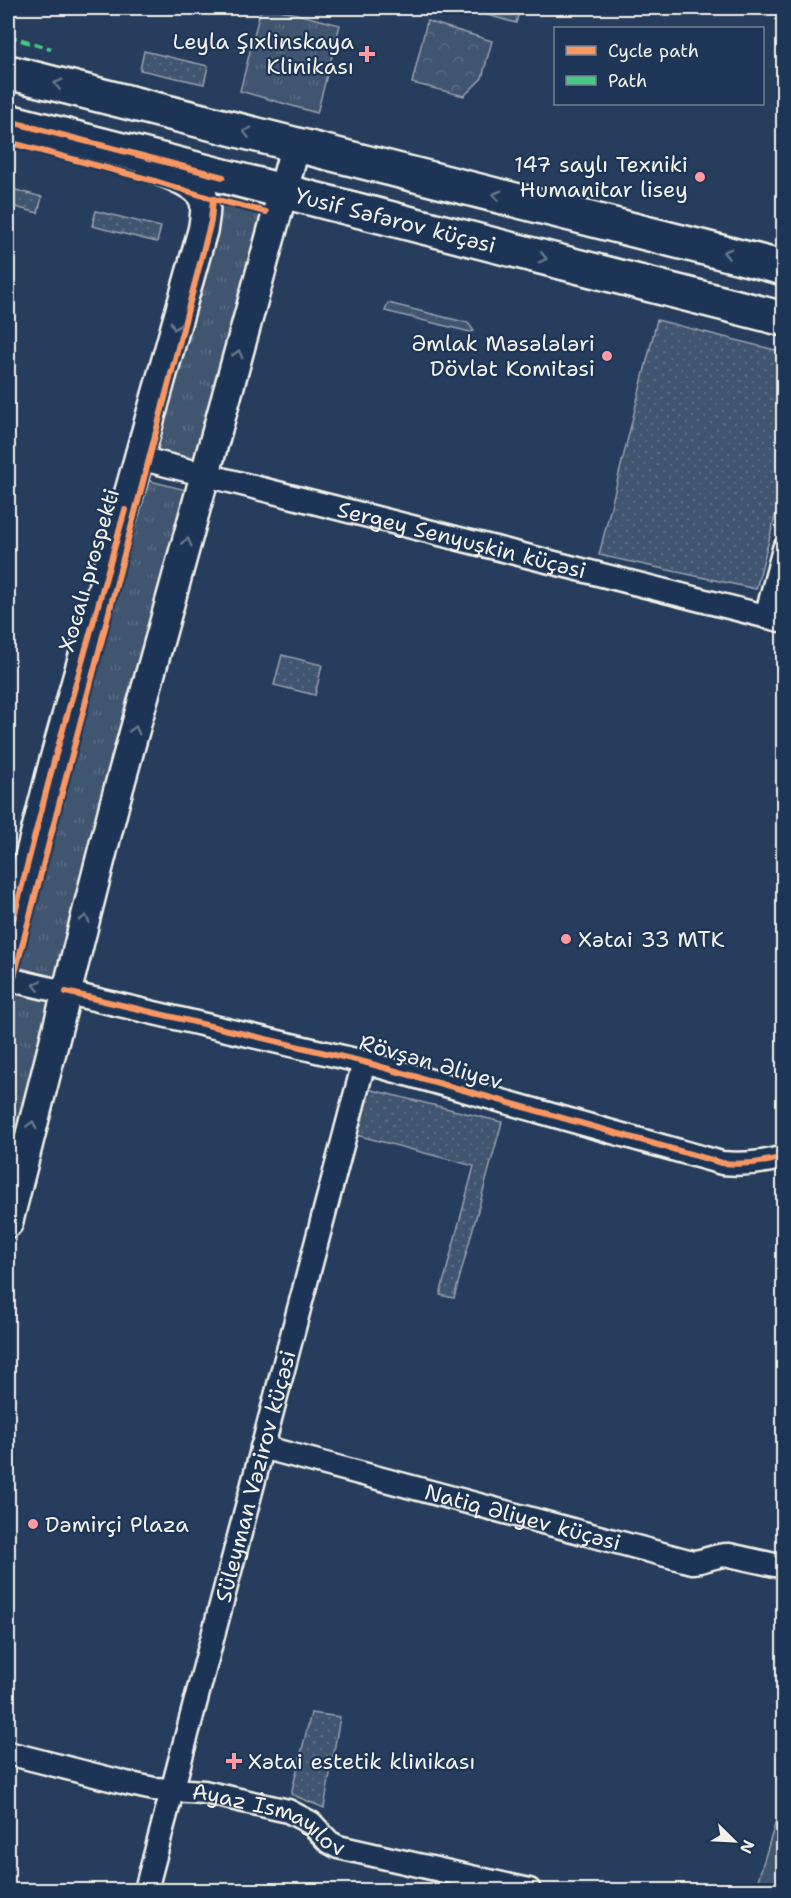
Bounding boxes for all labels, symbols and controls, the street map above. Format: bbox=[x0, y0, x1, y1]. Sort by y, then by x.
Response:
place label: Leyla Şıxlinskaya Klinikası bbox=[173, 27, 354, 81]
legend bbox=[554, 27, 764, 105]
text: Cycle path bbox=[608, 39, 699, 63]
marker: Leyla Şıxlinskaya Klinikası bbox=[358, 45, 376, 63]
text: Path bbox=[608, 69, 647, 93]
one-way arrow bbox=[53, 79, 63, 92]
one-way arrow bbox=[242, 127, 253, 139]
place label: 147 saylı Texniki Humanitar lisey bbox=[514, 150, 688, 204]
marker: 147 saylı Texniki Humanitar lisey bbox=[693, 170, 707, 184]
street label: Yusif Səfərov küçəsi bbox=[292, 180, 499, 259]
one-way arrow bbox=[492, 190, 503, 202]
one-way arrow bbox=[722, 248, 732, 261]
one-way arrow bbox=[538, 251, 548, 264]
one-way arrow bbox=[170, 321, 183, 331]
place label: Əmlak Məsələləri Dövlət Komitəsi bbox=[411, 329, 595, 383]
one-way arrow bbox=[231, 349, 244, 359]
marker: Əmlak Məsələləri Dövlət Komitəsi bbox=[600, 349, 614, 363]
street label: Xocalı prospekti bbox=[52, 485, 126, 655]
street label: Sergey Senyuşkin küçəsi bbox=[334, 494, 589, 585]
one-way arrow bbox=[180, 537, 192, 548]
one-way arrow bbox=[128, 725, 140, 736]
one-way arrow bbox=[78, 914, 90, 924]
place label: Xətai 33 MTK bbox=[578, 925, 725, 954]
marker: Xətai 33 MTK bbox=[559, 932, 573, 946]
one-way arrow bbox=[32, 980, 42, 993]
street label: Rövşən Əliyev bbox=[356, 1028, 506, 1096]
one-way arrow bbox=[25, 1121, 38, 1131]
street label: Süleyman Vəzirov küçəsi bbox=[208, 1347, 302, 1605]
street label: Natiq Əliyev küçəsi bbox=[422, 1477, 624, 1557]
place label: Dəmirçi Plaza bbox=[45, 1510, 189, 1539]
marker: Dəmirçi Plaza bbox=[26, 1517, 40, 1531]
place label: Xətai estetik klinikası bbox=[248, 1747, 475, 1776]
marker: Xətai estetik klinikası bbox=[225, 1752, 243, 1770]
street label: Ayaz İsmayılov bbox=[191, 1777, 348, 1863]
north arrow bbox=[704, 1811, 764, 1871]
text: N bbox=[735, 1837, 759, 1857]

